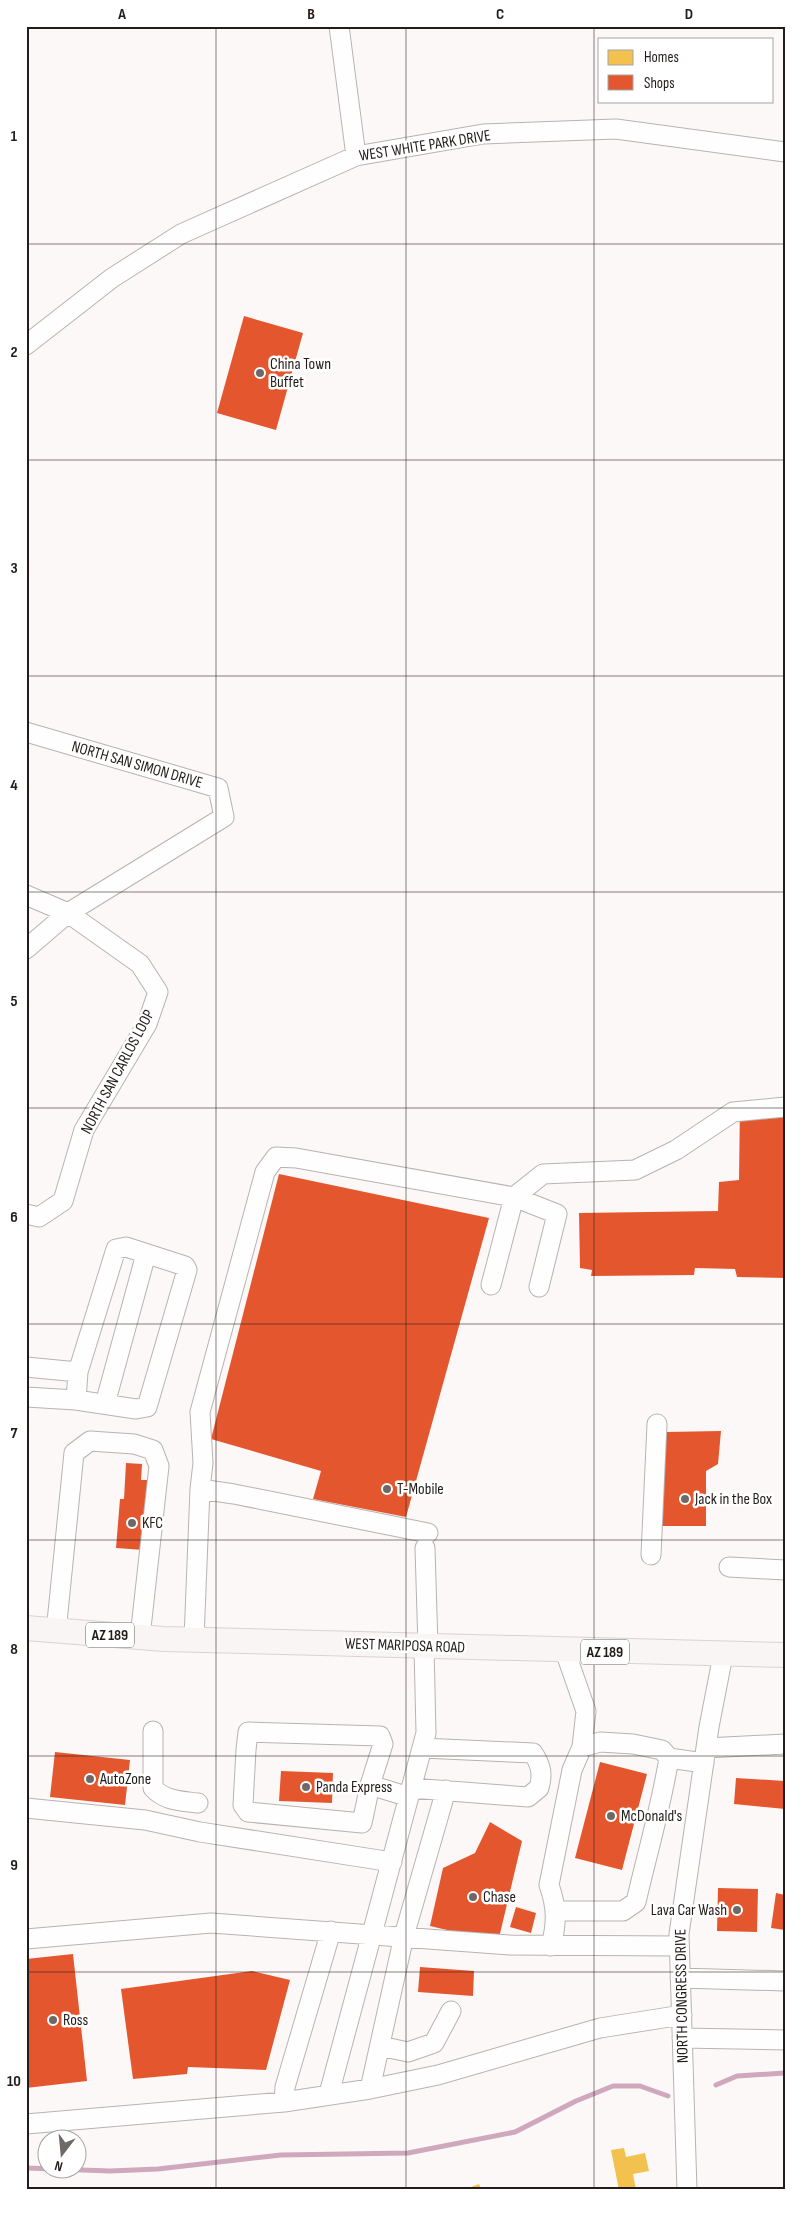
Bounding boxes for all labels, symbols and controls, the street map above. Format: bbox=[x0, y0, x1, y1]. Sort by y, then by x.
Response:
text: A bbox=[117, 5, 126, 24]
text: B bbox=[307, 5, 315, 24]
text: C bbox=[496, 5, 504, 24]
text: D bbox=[685, 5, 693, 24]
legend bbox=[598, 38, 774, 102]
text: Homes bbox=[644, 48, 679, 67]
text: Shops bbox=[644, 74, 675, 93]
street label: WEST WHITE PARK DRIVE bbox=[358, 126, 492, 166]
text: 1 bbox=[11, 127, 18, 146]
text: 2 bbox=[10, 343, 18, 362]
place label: China Town Buffet bbox=[270, 355, 331, 392]
marker: China Town Buffet bbox=[254, 367, 266, 379]
text: 3 bbox=[10, 559, 18, 578]
street label: NORTH SAN SIMON DRIVE bbox=[69, 737, 205, 793]
text: 4 bbox=[10, 776, 18, 795]
text: 5 bbox=[10, 992, 18, 1011]
street label: NORTH SAN CARLOS LOOP bbox=[77, 1006, 159, 1137]
text: 6 bbox=[10, 1208, 18, 1227]
text: 7 bbox=[11, 1424, 18, 1443]
place label: T-Mobile bbox=[397, 1480, 444, 1499]
marker: T-Mobile bbox=[381, 1483, 393, 1495]
place label: Jack in the Box bbox=[694, 1490, 772, 1509]
marker: Jack in the Box bbox=[679, 1493, 691, 1505]
place label: KFC bbox=[142, 1514, 163, 1533]
marker: KFC bbox=[126, 1517, 138, 1529]
road number: AZ 189 bbox=[86, 1622, 134, 1648]
street label: WEST MARIPOSA ROAD bbox=[345, 1634, 466, 1658]
text: 8 bbox=[10, 1640, 18, 1659]
road number: AZ 189 bbox=[581, 1640, 629, 1664]
place label: AutoZone bbox=[99, 1770, 151, 1789]
marker: AutoZone bbox=[84, 1773, 96, 1785]
place label: Panda Express bbox=[316, 1778, 392, 1797]
marker: Panda Express bbox=[300, 1781, 312, 1793]
place label: McDonald's bbox=[621, 1807, 683, 1826]
marker: McDonald's bbox=[605, 1810, 617, 1822]
text: 9 bbox=[10, 1856, 18, 1875]
place label: Chase bbox=[483, 1888, 516, 1907]
marker: Chase bbox=[467, 1891, 479, 1903]
place label: Lava Car Wash bbox=[651, 1901, 727, 1920]
marker: Lava Car Wash bbox=[731, 1904, 743, 1916]
street label: NORTH CONGRESS DRIVE bbox=[671, 1929, 693, 2063]
place label: Ross bbox=[63, 2011, 88, 2030]
marker: Ross bbox=[47, 2014, 59, 2026]
text: 10 bbox=[7, 2072, 21, 2091]
north arrow bbox=[38, 2128, 88, 2178]
text: N bbox=[53, 2157, 64, 2175]

